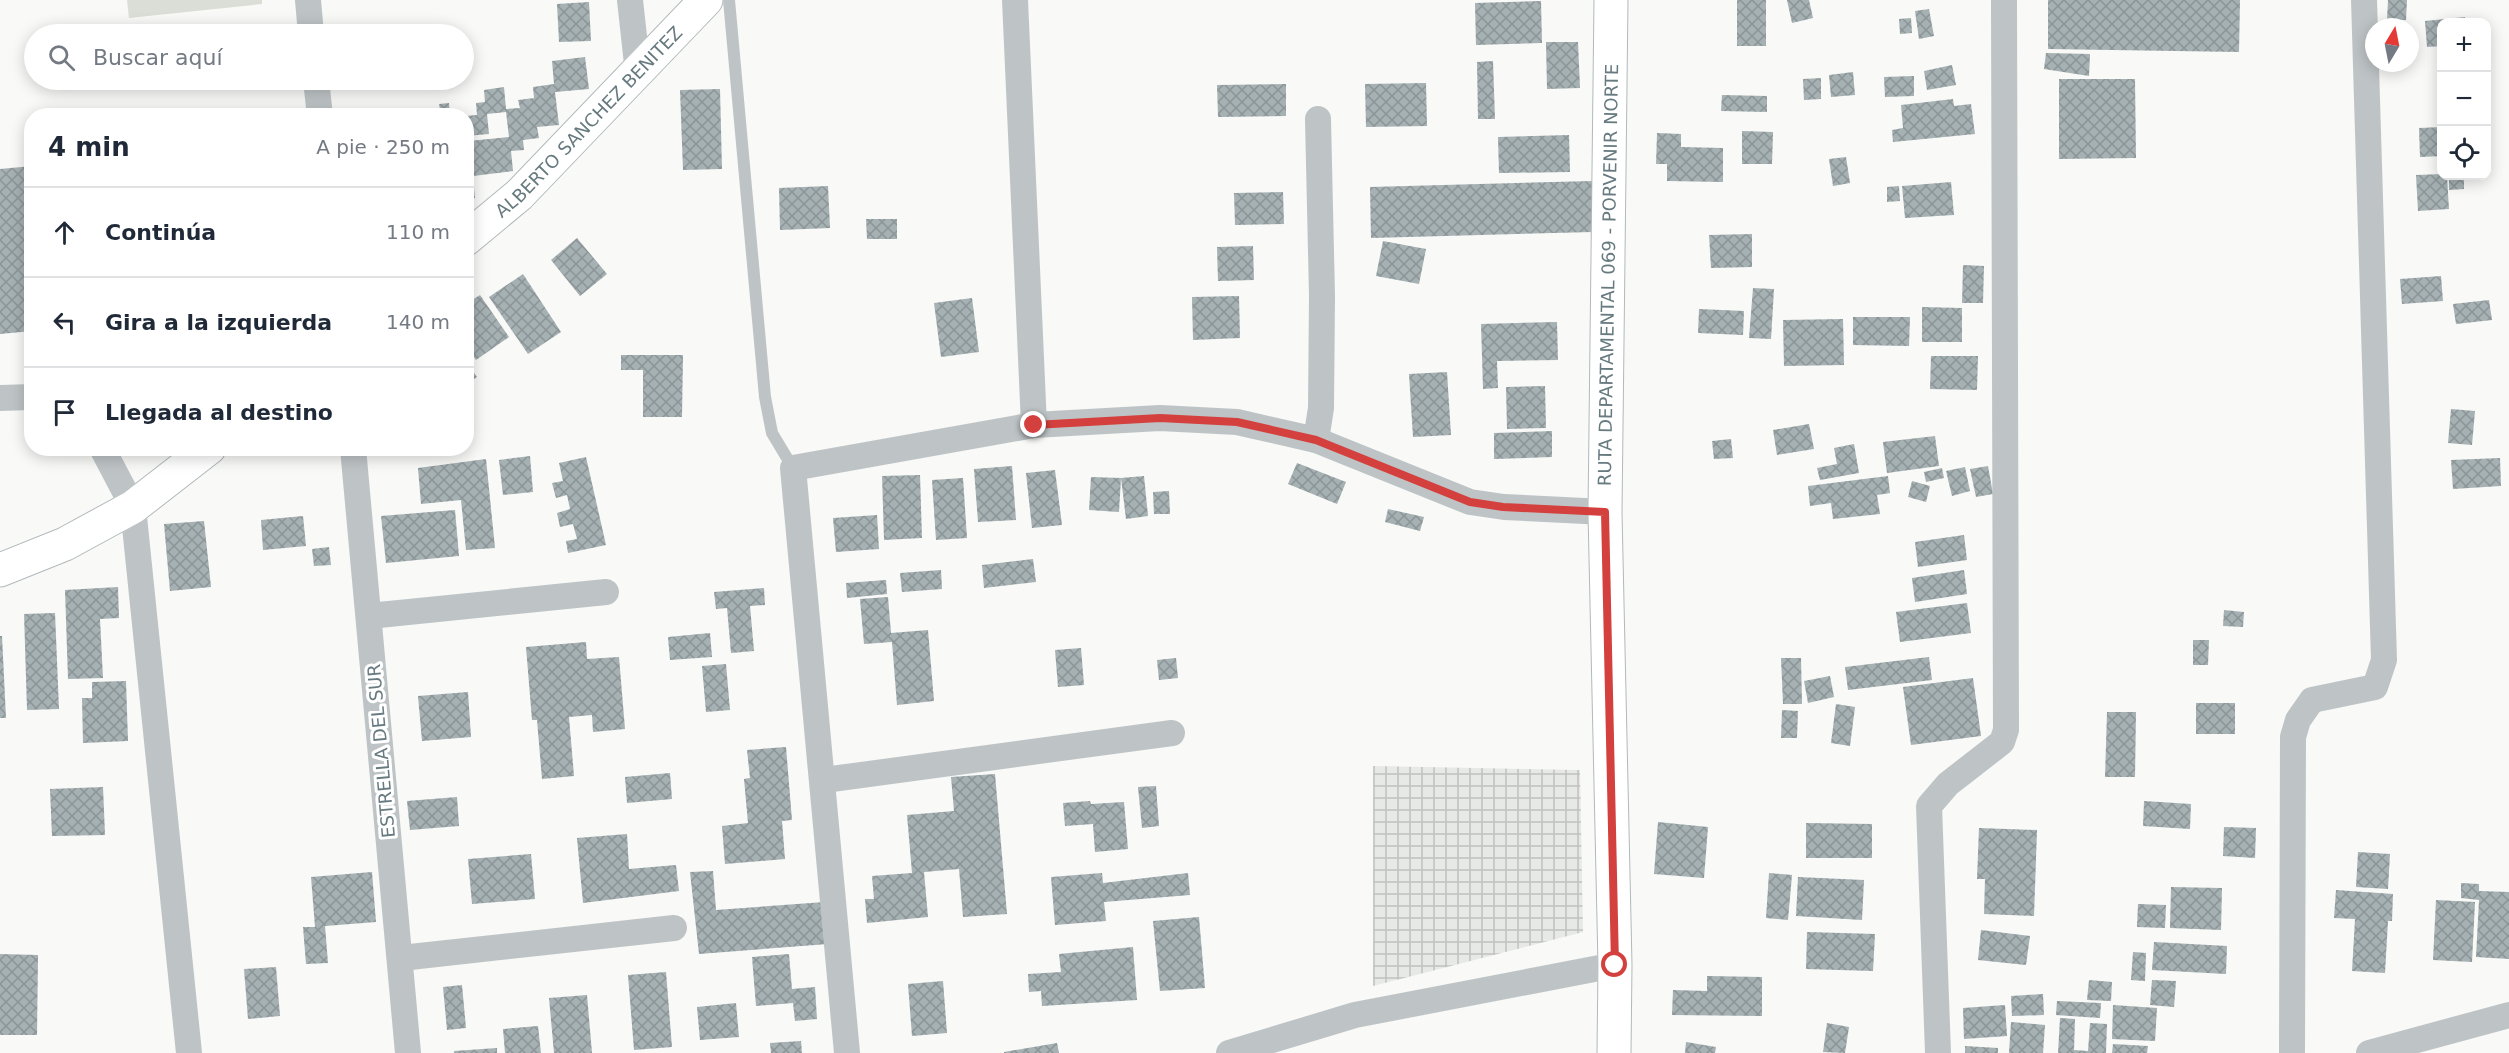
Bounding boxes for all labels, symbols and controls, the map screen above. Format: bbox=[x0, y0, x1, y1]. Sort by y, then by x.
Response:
north arrow bbox=[2365, 18, 2419, 72]
map controls bbox=[2437, 18, 2491, 180]
button: + bbox=[2437, 18, 2491, 72]
street label: ALBERTO SANCHEZ BENITEZ bbox=[491, 21, 686, 221]
search box bbox=[24, 24, 474, 90]
icon: search bbox=[45, 41, 78, 74]
text: Buscar aquí bbox=[93, 45, 223, 70]
street label: RUTA DEPARTAMENTAL 069 - PORVENIR NORTE bbox=[1594, 64, 1622, 486]
button: − bbox=[2437, 72, 2491, 126]
button: locate bbox=[2437, 126, 2491, 180]
text: 4 min bbox=[48, 132, 130, 162]
text: A pie · 250 m bbox=[316, 135, 450, 159]
icon: ahead bbox=[48, 216, 81, 249]
text: Continúa bbox=[105, 220, 216, 245]
text: 110 m bbox=[386, 220, 450, 244]
icon: left bbox=[48, 306, 81, 339]
text: Gira a la izquierda bbox=[105, 310, 332, 335]
text: 140 m bbox=[386, 310, 450, 334]
icon: arrive bbox=[48, 396, 81, 429]
text: Llegada al destino bbox=[105, 400, 333, 425]
route end bbox=[1020, 411, 1046, 437]
street label: ESTRELLA DEL SUR bbox=[363, 663, 399, 839]
route start bbox=[1601, 951, 1627, 977]

